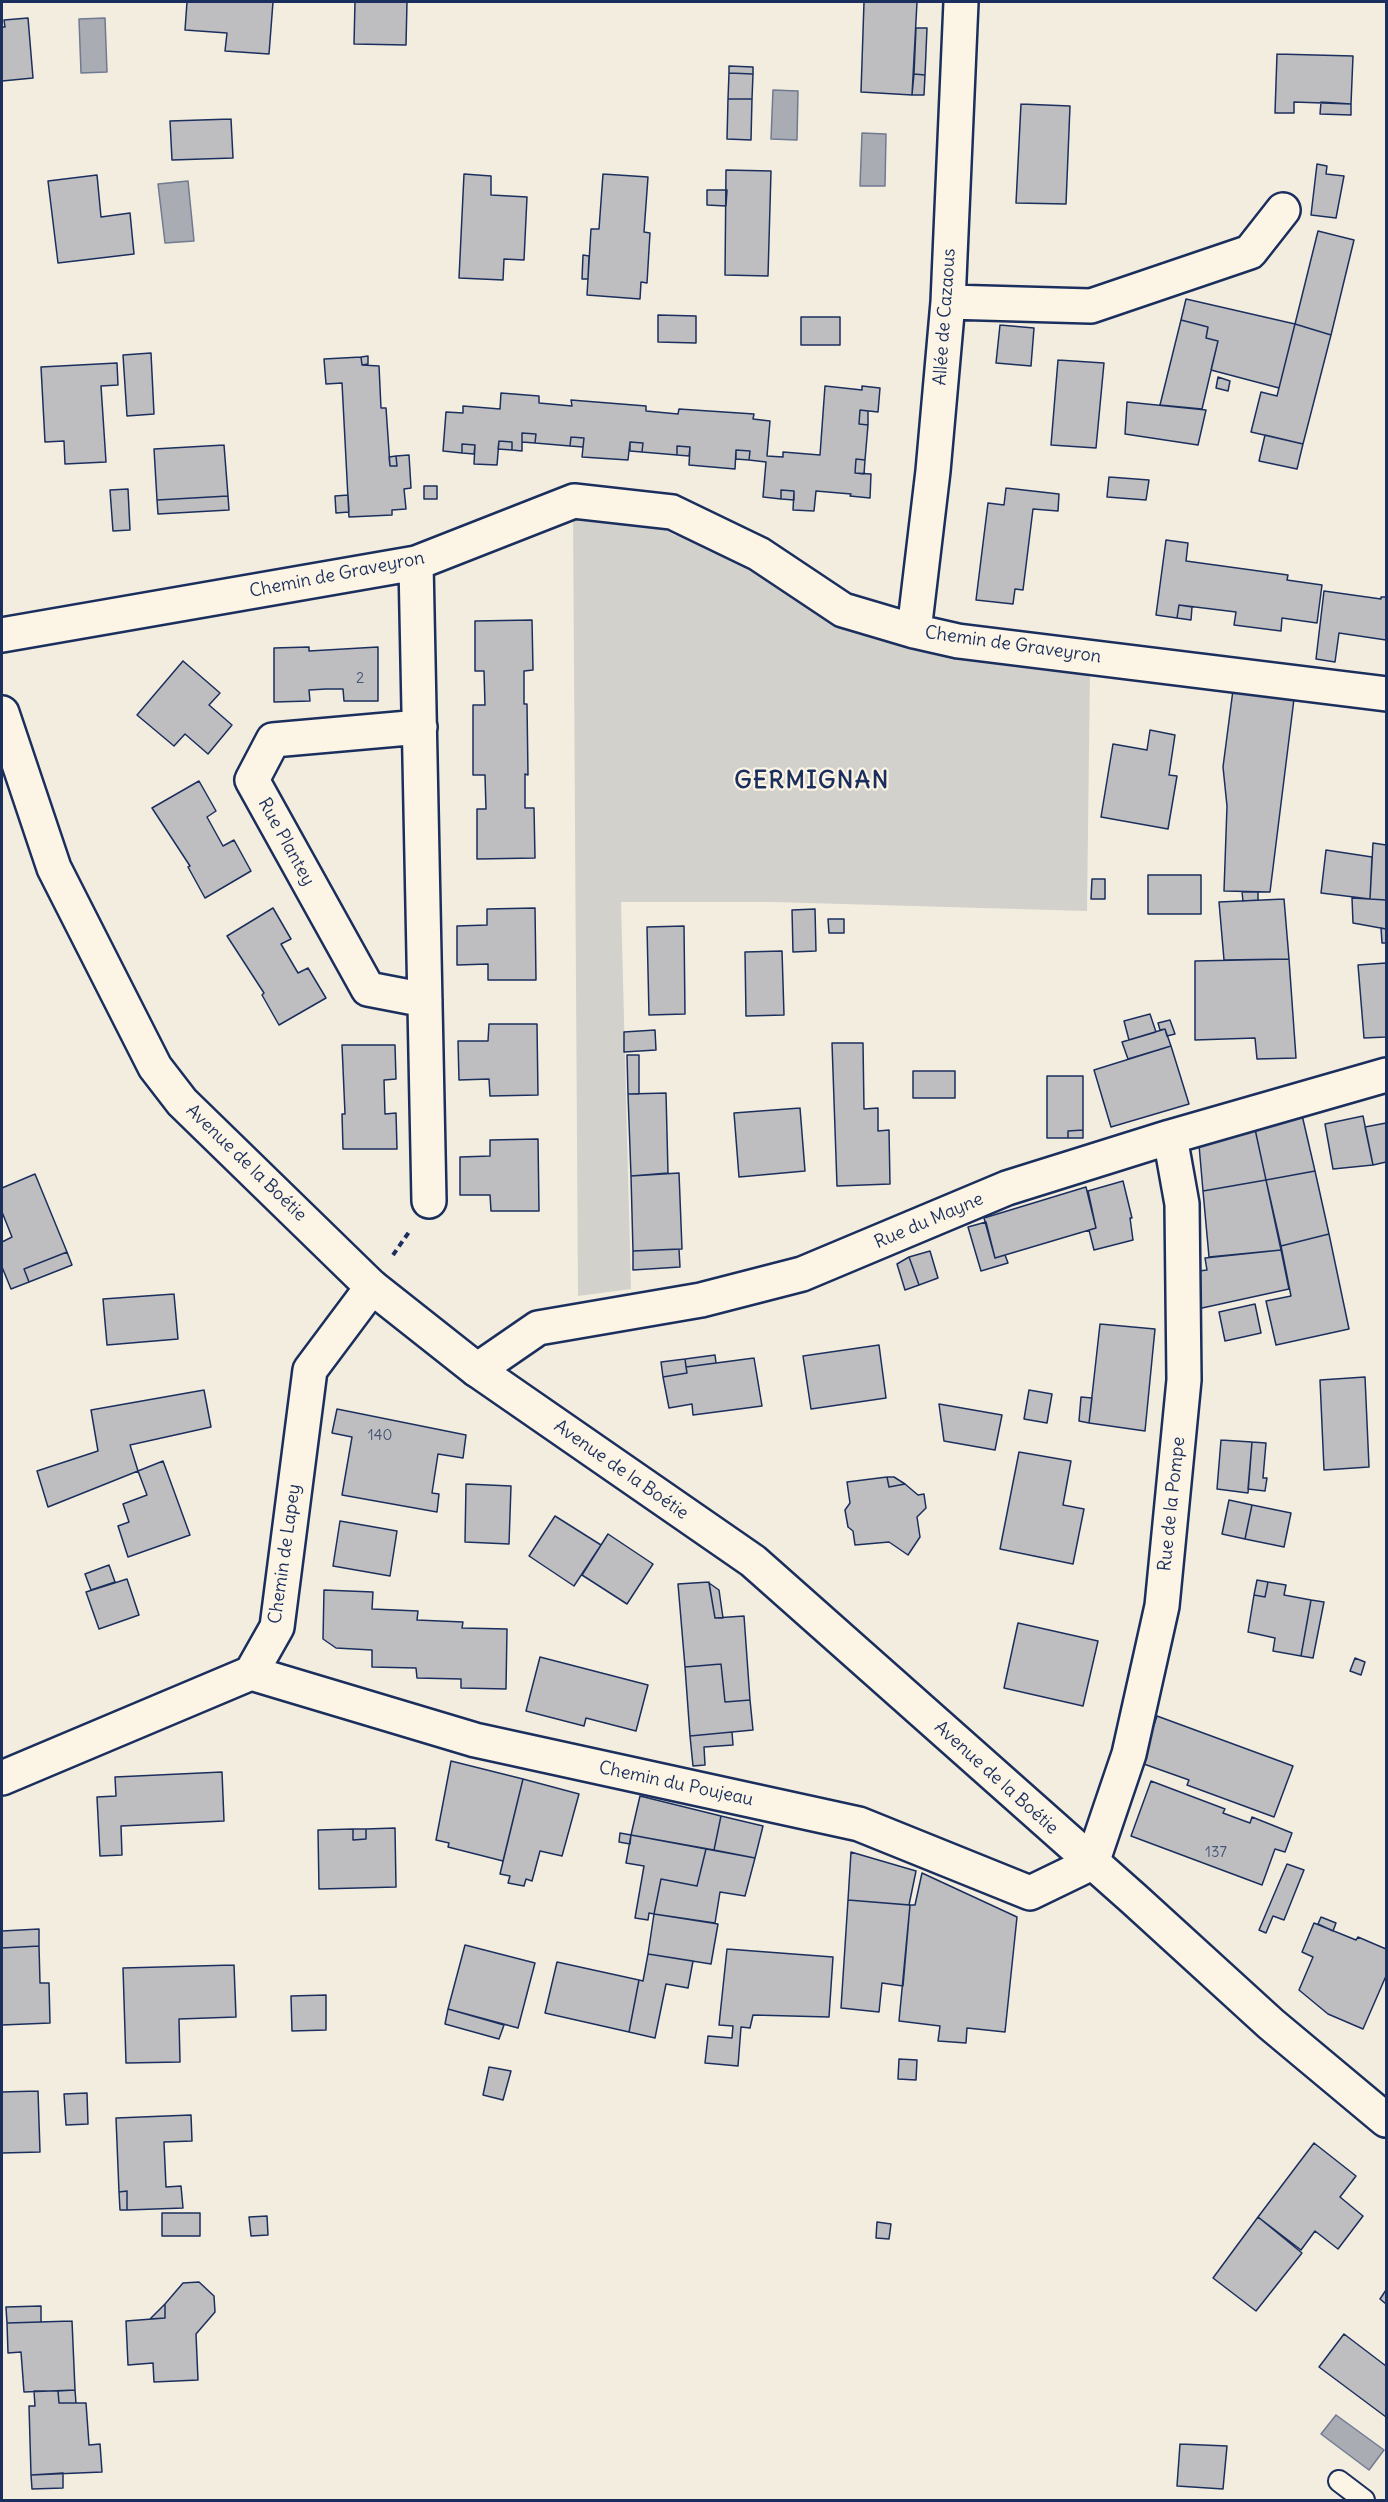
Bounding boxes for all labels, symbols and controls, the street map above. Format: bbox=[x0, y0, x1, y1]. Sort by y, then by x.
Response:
street label: Allée de Cazaous bbox=[929, 248, 961, 386]
street label: Chemin de Graveyron bbox=[248, 547, 426, 603]
street label: Chemin de Graveyron bbox=[923, 622, 1103, 668]
house number: 2 bbox=[356, 670, 364, 688]
district label: GERMIGNAN bbox=[734, 767, 890, 795]
street label: Rue Plantey bbox=[253, 794, 319, 890]
street label: Avenue de la Boétie bbox=[181, 1100, 311, 1226]
street label: Rue du Mayne bbox=[871, 1188, 987, 1254]
street label: Avenue de la Boétie bbox=[550, 1416, 692, 1524]
house number: 140 bbox=[368, 1427, 392, 1445]
street label: Rue de la Pompe bbox=[1154, 1436, 1190, 1572]
street label: Chemin de Lapey bbox=[264, 1483, 306, 1625]
street label: Avenue de la Boétie bbox=[930, 1717, 1062, 1839]
street label: Chemin du Poujeau bbox=[597, 1757, 755, 1811]
house number: 137 bbox=[1205, 1844, 1227, 1862]

